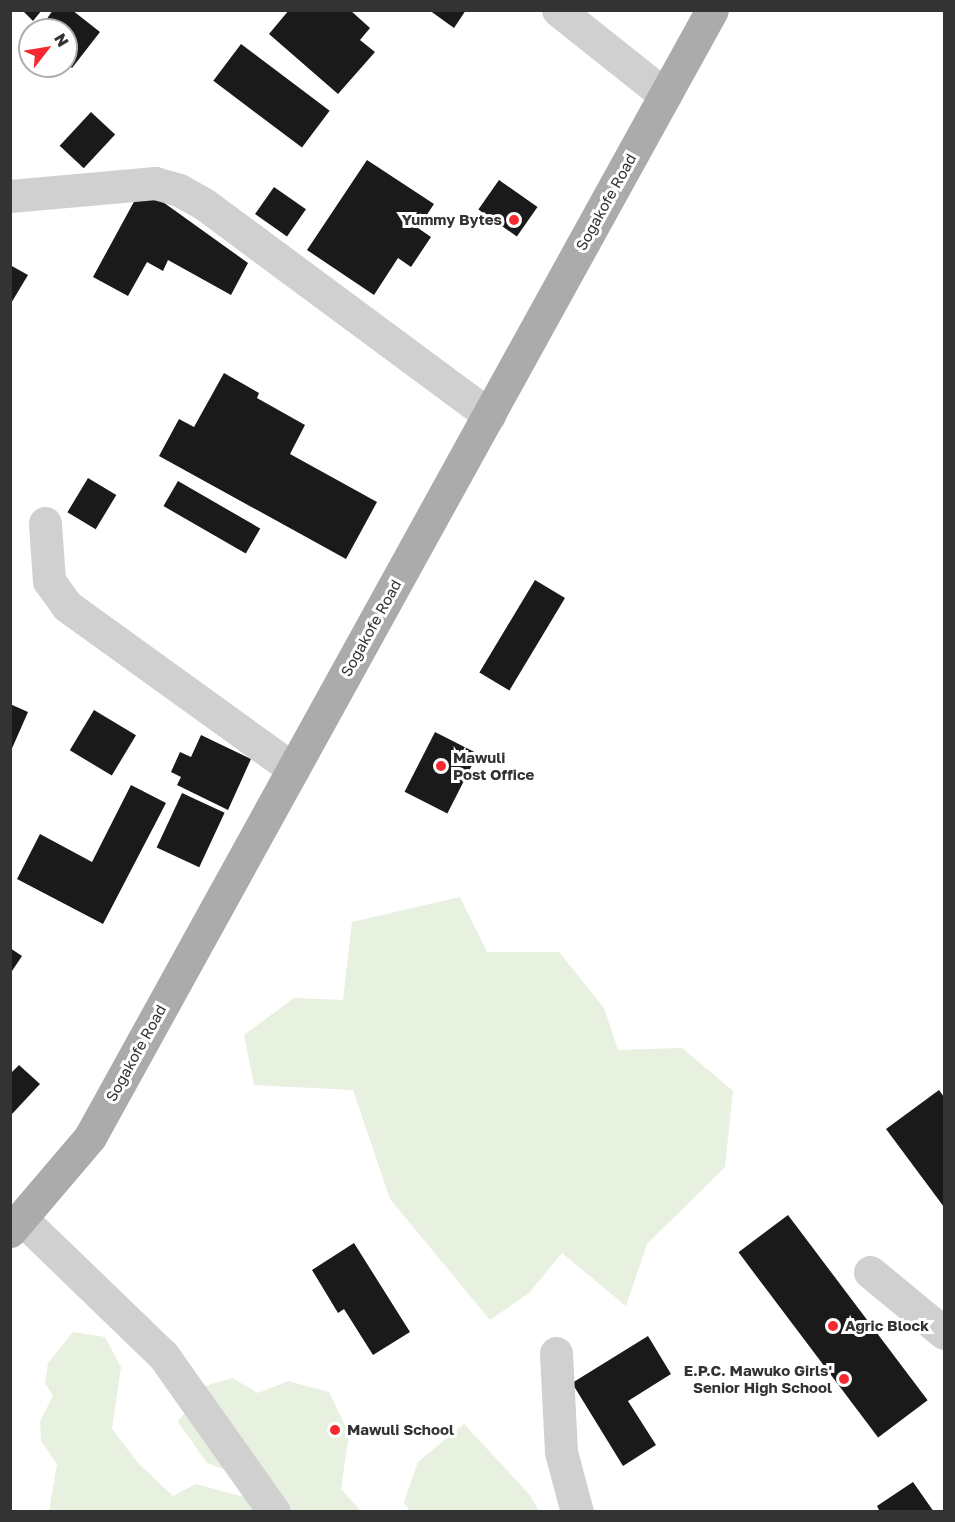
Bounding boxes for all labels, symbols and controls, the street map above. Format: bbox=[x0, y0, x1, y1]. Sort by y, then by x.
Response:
north arrow bbox=[18, 18, 78, 78]
text: N bbox=[50, 29, 73, 50]
street label: Sogakofe Road bbox=[572, 150, 640, 254]
place label: Yummy Bytes bbox=[402, 211, 502, 229]
marker: Yummy Bytes bbox=[507, 213, 521, 227]
street label: Sogakofe Road bbox=[337, 576, 405, 680]
place label: Mawuli Post Office bbox=[453, 748, 534, 783]
marker: Mawuli Post Office bbox=[434, 759, 448, 773]
street label: Sogakofe Road bbox=[102, 1001, 170, 1105]
place label: Agric Block bbox=[845, 1317, 929, 1335]
marker: Agric Block bbox=[826, 1319, 840, 1333]
place label: E.P.C. Mawuko Girls' Senior High School bbox=[684, 1361, 832, 1396]
marker: E.P.C. Mawuko Girls' Senior High School bbox=[837, 1372, 851, 1386]
place label: Mawuli School bbox=[347, 1421, 454, 1439]
marker: Mawuli School bbox=[328, 1423, 342, 1437]

